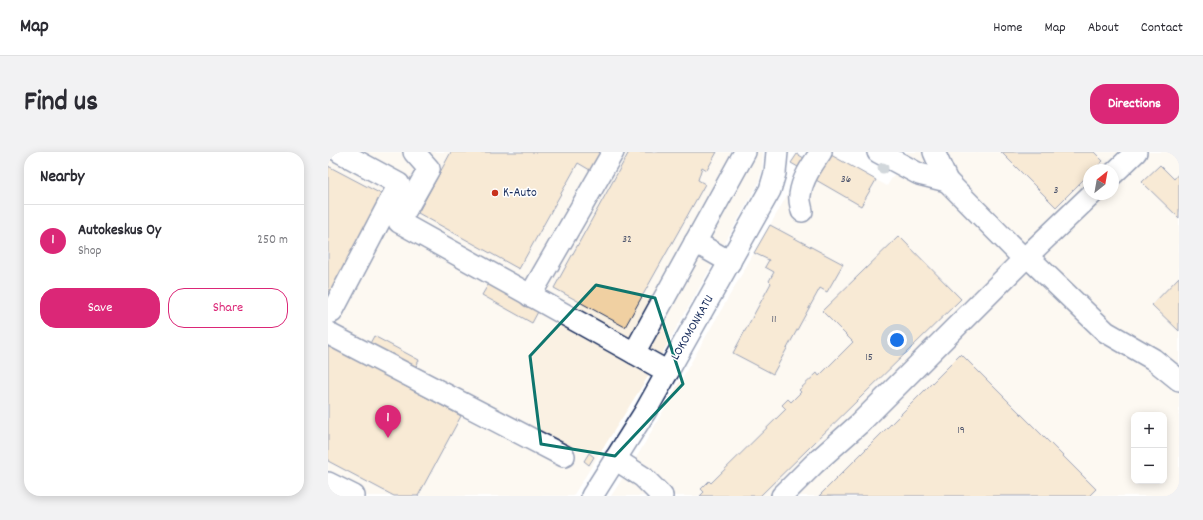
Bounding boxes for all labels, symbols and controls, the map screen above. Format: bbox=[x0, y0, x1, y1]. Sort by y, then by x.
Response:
text: Map bbox=[20, 14, 49, 41]
text: Home bbox=[993, 18, 1022, 38]
text: Map bbox=[1044, 18, 1066, 38]
text: About bbox=[1088, 18, 1119, 38]
text: Contact bbox=[1141, 18, 1183, 38]
text: Find us bbox=[24, 84, 98, 124]
button: Directions bbox=[1090, 84, 1179, 124]
north arrow bbox=[1083, 164, 1119, 200]
text: Nearby bbox=[40, 166, 84, 190]
house number: 36 bbox=[841, 172, 851, 188]
house number: 3 bbox=[1054, 183, 1059, 199]
place label: K-Auto bbox=[503, 184, 537, 203]
marker: K-Auto bbox=[490, 188, 500, 198]
text: Autokeskus Oy bbox=[78, 220, 161, 242]
text: 1 bbox=[52, 231, 54, 250]
text: 250 m bbox=[257, 231, 288, 250]
house number: 32 bbox=[622, 232, 632, 248]
text: Shop bbox=[78, 242, 101, 261]
button: Save bbox=[40, 288, 160, 328]
button: Share bbox=[168, 288, 288, 328]
street label: LOKOMONKATU bbox=[667, 292, 719, 364]
house number: 11 bbox=[772, 312, 776, 328]
your location bbox=[887, 330, 907, 350]
house number: 15 bbox=[865, 350, 873, 366]
pin: 1 bbox=[375, 405, 401, 438]
map controls bbox=[1131, 412, 1167, 484]
button: + bbox=[1131, 412, 1167, 448]
house number: 19 bbox=[957, 423, 965, 439]
button: − bbox=[1131, 448, 1167, 484]

